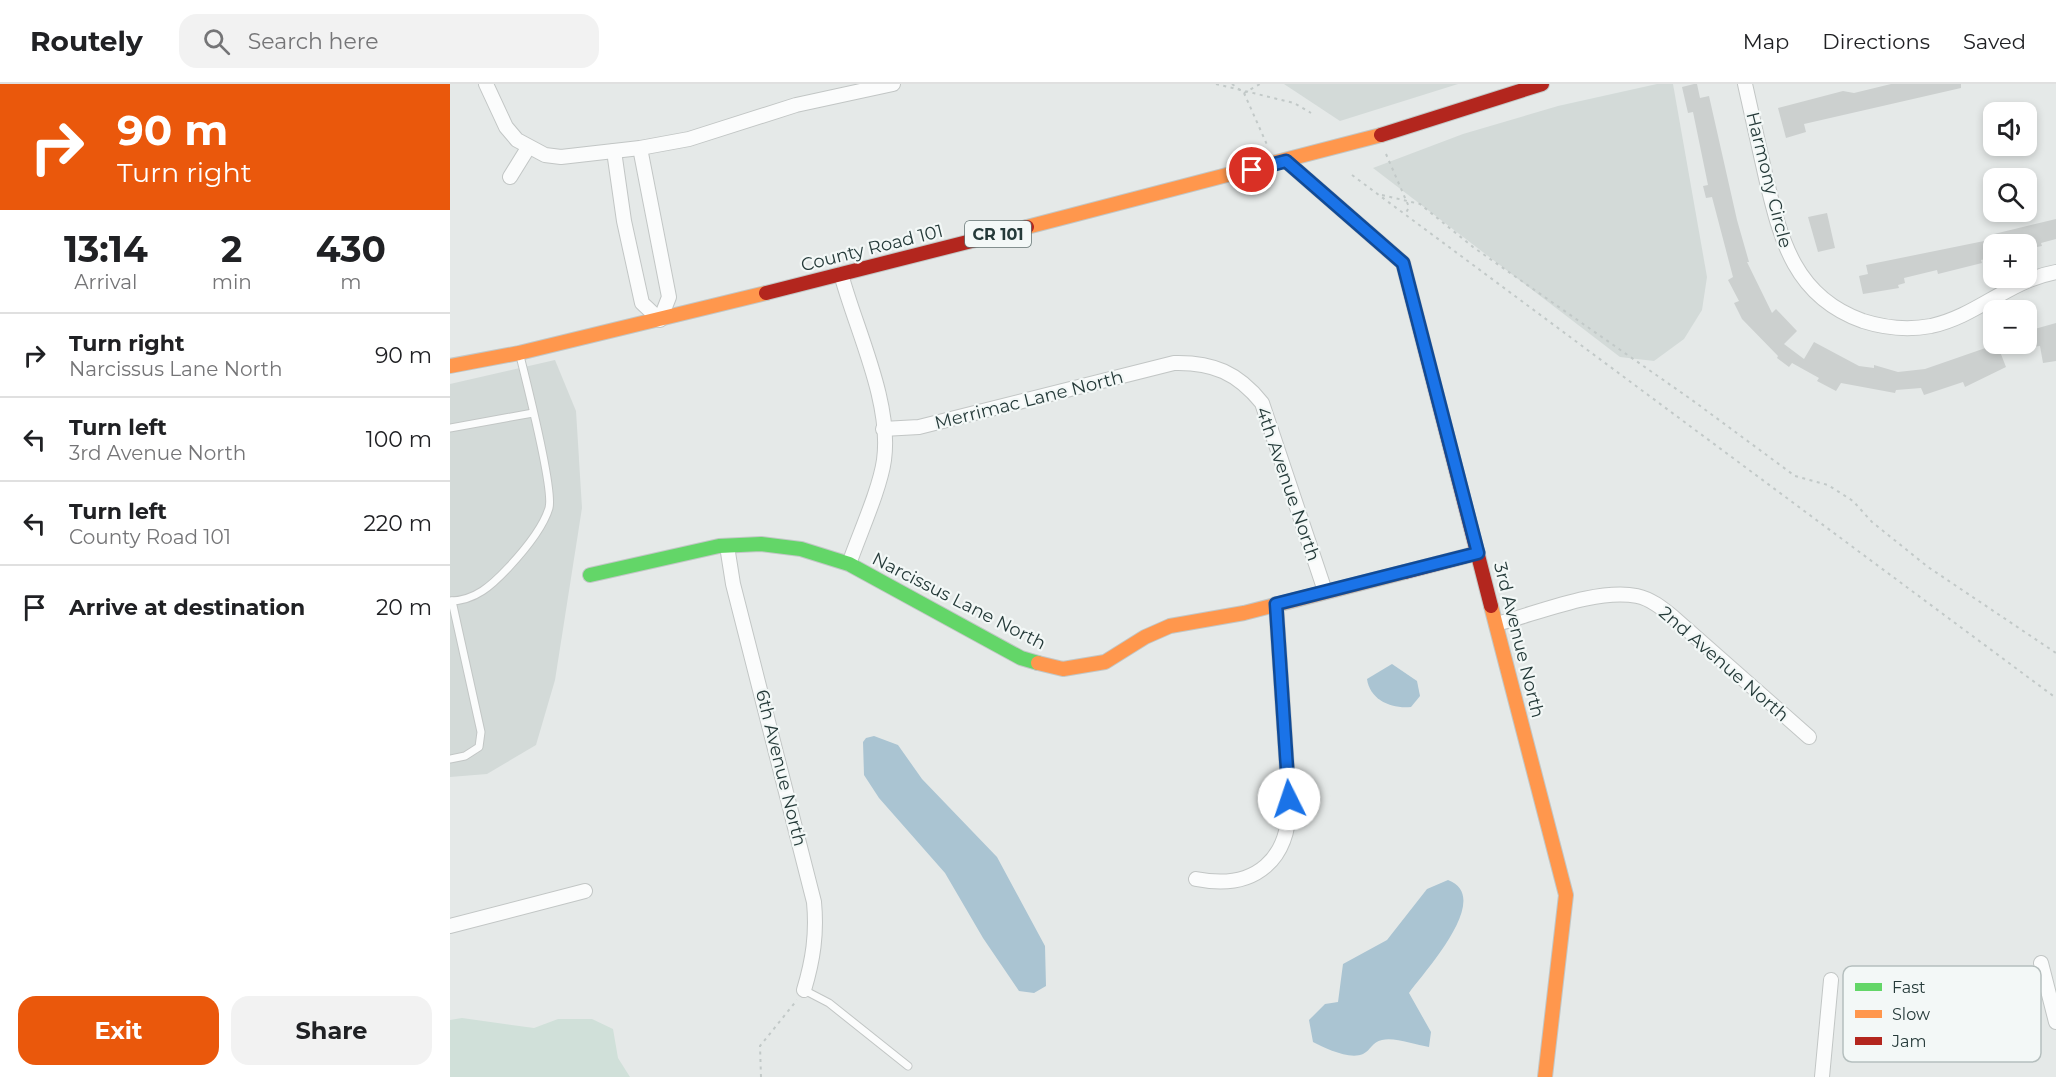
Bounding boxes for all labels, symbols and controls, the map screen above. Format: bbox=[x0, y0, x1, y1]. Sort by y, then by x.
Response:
search box bbox=[179, 14, 599, 68]
text: Routely bbox=[30, 24, 143, 58]
icon: search bbox=[200, 25, 233, 58]
text: Search here bbox=[248, 28, 379, 55]
text: Map bbox=[1743, 29, 1789, 54]
text: Directions bbox=[1822, 29, 1930, 54]
text: Saved bbox=[1963, 29, 2026, 54]
map controls bbox=[1983, 102, 2037, 354]
button: sound bbox=[1983, 102, 2037, 156]
text: 90 m bbox=[117, 104, 228, 156]
icon: right bbox=[18, 108, 96, 186]
street label: Harmony Circle bbox=[1741, 110, 1797, 250]
pin bbox=[1226, 144, 1277, 195]
icon: arrive bbox=[1235, 153, 1268, 186]
text: Turn right bbox=[117, 156, 252, 189]
button: search bbox=[1983, 168, 2037, 222]
street label: County Road 101 bbox=[799, 220, 945, 276]
road number: CR 101 bbox=[965, 221, 1031, 247]
text: 13:14 bbox=[64, 227, 148, 271]
text: 2 bbox=[221, 227, 242, 271]
text: 430 bbox=[316, 227, 386, 271]
button: + bbox=[1983, 234, 2037, 288]
text: Arrival bbox=[74, 270, 137, 294]
text: min bbox=[212, 270, 252, 294]
text: m bbox=[340, 270, 362, 294]
button: − bbox=[1983, 300, 2037, 354]
text: Turn right bbox=[69, 330, 184, 357]
icon: right bbox=[18, 339, 51, 372]
text: 90 m bbox=[375, 342, 432, 369]
text: Narcissus Lane North bbox=[69, 357, 282, 381]
street label: Merrimac Lane North bbox=[932, 366, 1126, 434]
street label: 4th Avenue North bbox=[1251, 404, 1325, 564]
text: Turn left bbox=[69, 414, 167, 441]
icon: left bbox=[18, 423, 51, 456]
text: 100 m bbox=[366, 426, 432, 453]
text: 3rd Avenue North bbox=[69, 441, 246, 465]
text: Turn left bbox=[69, 498, 167, 525]
icon: left bbox=[18, 507, 51, 540]
text: 220 m bbox=[363, 510, 432, 537]
text: County Road 101 bbox=[69, 525, 231, 549]
street label: Narcissus Lane North bbox=[868, 548, 1050, 654]
street label: 3rd Avenue North bbox=[1489, 560, 1549, 720]
icon: arrive bbox=[18, 591, 51, 624]
text: Arrive at destination bbox=[69, 594, 305, 621]
text: 20 m bbox=[376, 594, 432, 621]
street label: 2nd Avenue North bbox=[1655, 602, 1793, 726]
street label: 6th Avenue North bbox=[751, 687, 811, 849]
position arrow bbox=[1257, 767, 1321, 831]
legend bbox=[1843, 966, 2041, 1062]
text: Fast bbox=[1892, 978, 1926, 997]
button: Exit bbox=[18, 996, 219, 1065]
button: Share bbox=[231, 996, 432, 1065]
text: Slow bbox=[1892, 1005, 1930, 1024]
text: Jam bbox=[1891, 1032, 1926, 1051]

